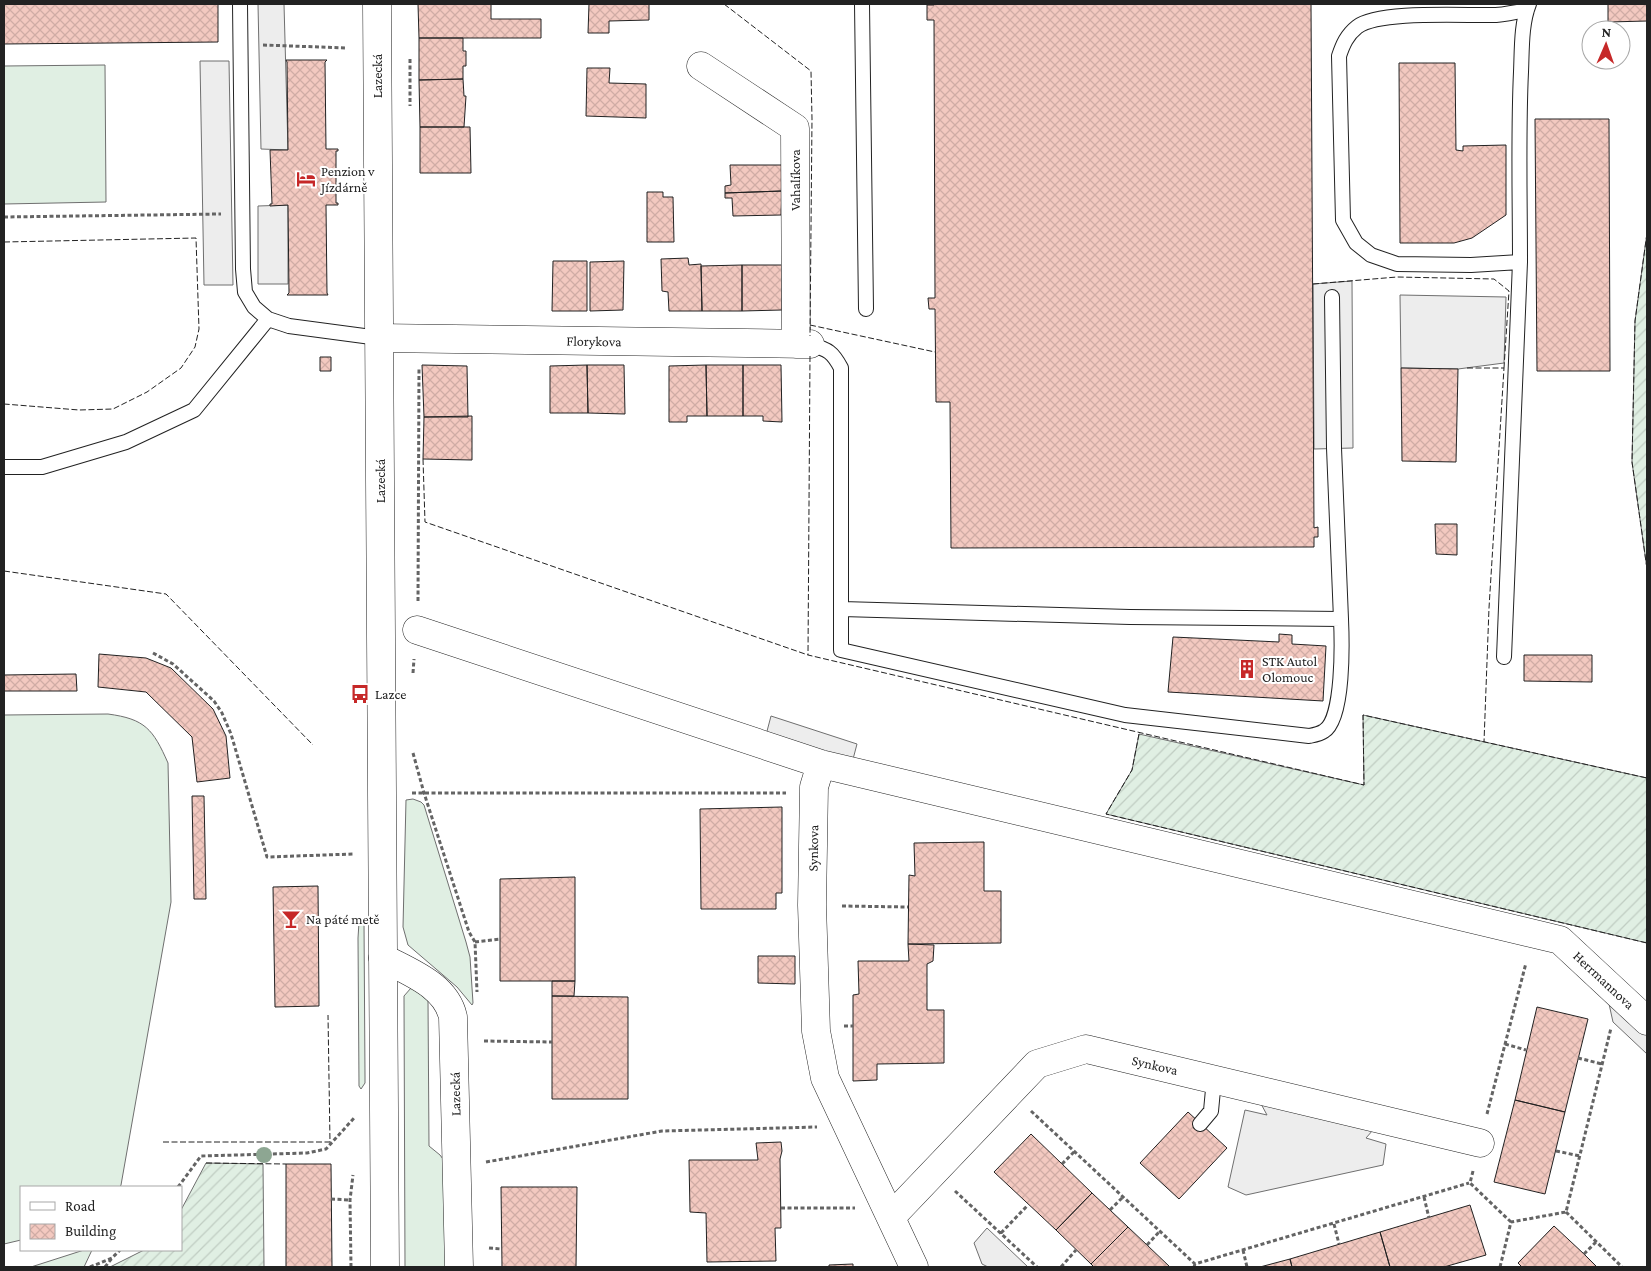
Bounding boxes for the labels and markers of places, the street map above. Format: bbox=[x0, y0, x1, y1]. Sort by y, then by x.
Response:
place label: Penzion v Jízdárně bbox=[319, 163, 375, 195]
hotel icon: Penzion v Jízdárně bbox=[295, 168, 317, 190]
place label: STK Autol Olomouc bbox=[1262, 653, 1317, 685]
building icon: STK Autol Olomouc bbox=[1236, 658, 1258, 680]
bus stop icon: Lazce bbox=[349, 683, 371, 705]
place label: Lazce bbox=[375, 686, 406, 702]
bar icon: Na páté metě bbox=[280, 908, 302, 930]
place label: Na páté metě bbox=[306, 911, 379, 927]

